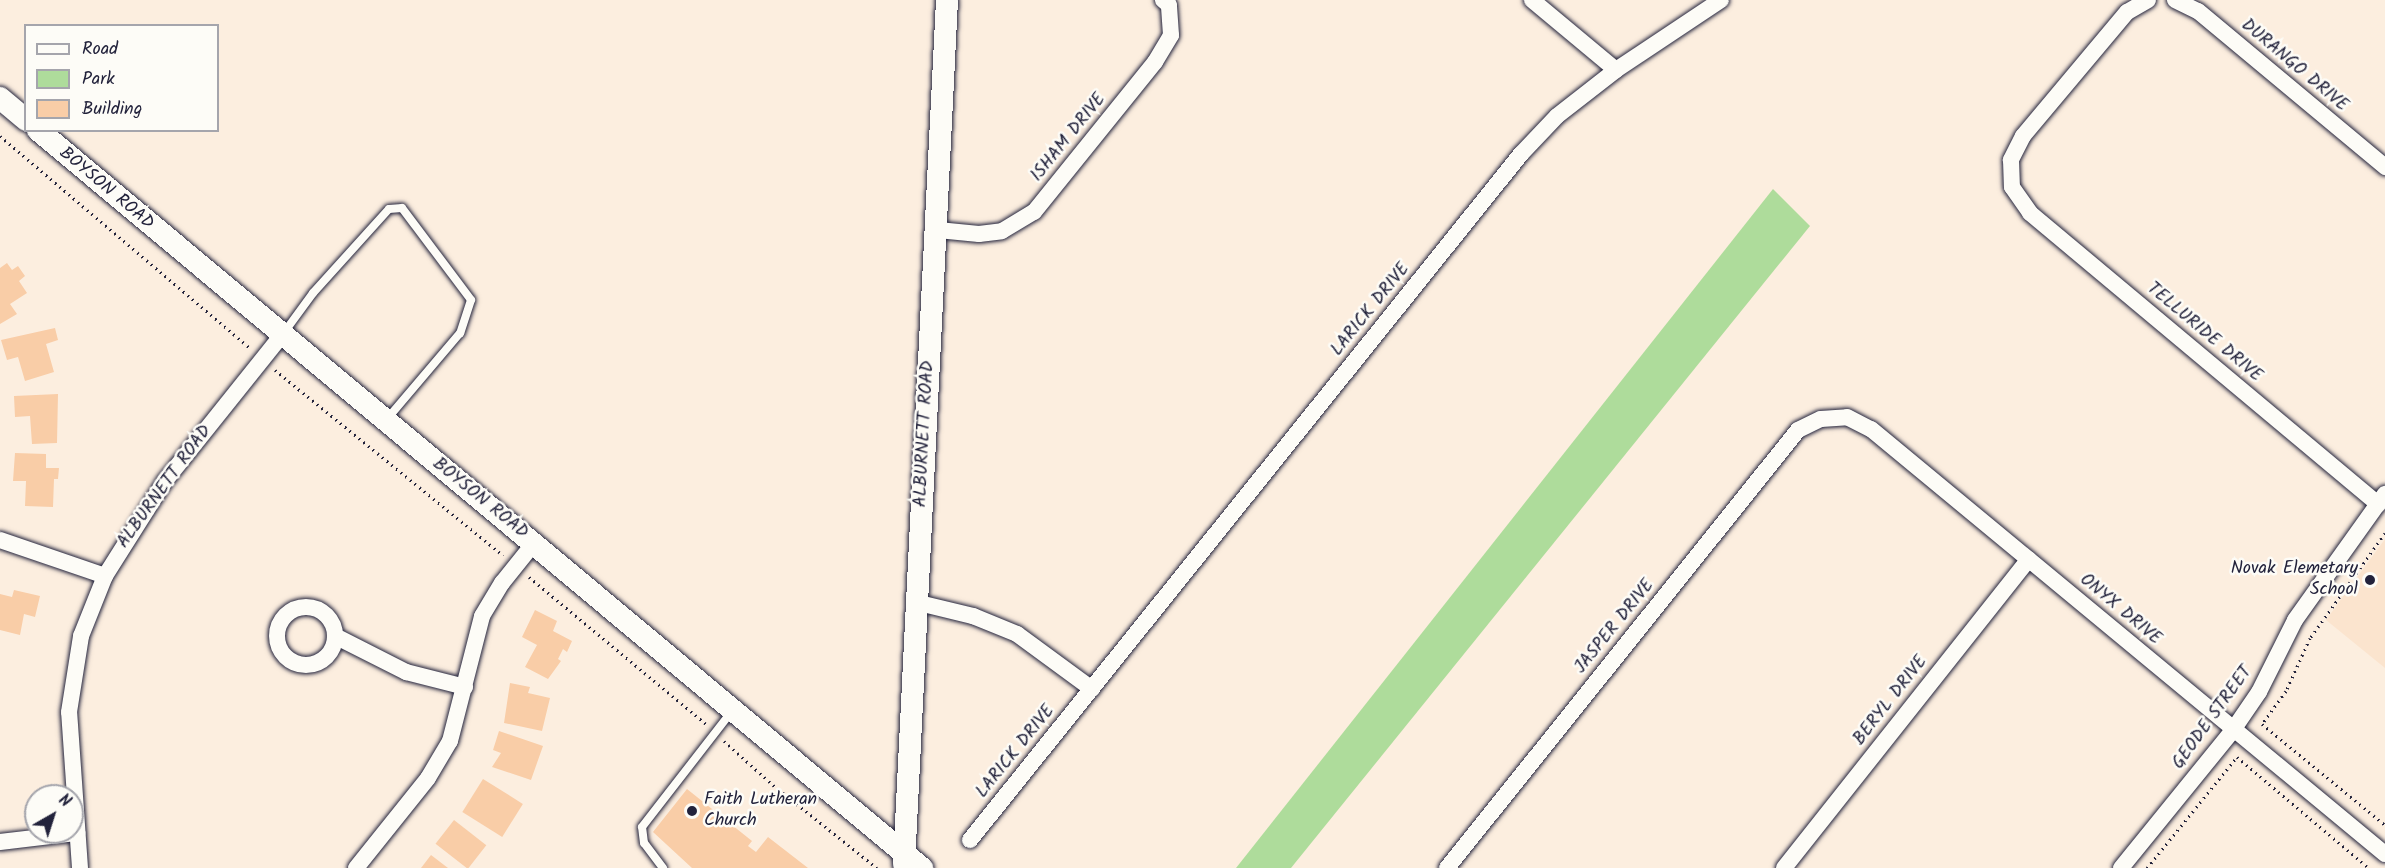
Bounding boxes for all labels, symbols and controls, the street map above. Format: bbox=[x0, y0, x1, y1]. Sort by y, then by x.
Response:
street label: DURANGO DRIVE bbox=[2236, 15, 2352, 117]
legend bbox=[24, 24, 219, 132]
text: Road bbox=[82, 35, 118, 64]
text: Park bbox=[82, 65, 115, 94]
street label: ISHAM DRIVE bbox=[1027, 89, 1111, 187]
text: Building bbox=[82, 95, 142, 124]
street label: BOYSON ROAD bbox=[54, 143, 158, 235]
street label: LARICK DRIVE bbox=[1327, 259, 1415, 361]
street label: TELLURIDE DRIVE bbox=[2142, 278, 2266, 388]
street label: ALBURNETT ROAD bbox=[910, 360, 940, 508]
street label: ALBURNETT ROAD bbox=[113, 421, 217, 553]
street label: BOYSON ROAD bbox=[428, 454, 532, 544]
place label: Novak Elemetary School bbox=[2231, 559, 2358, 602]
street label: ONYX DRIVE bbox=[2075, 570, 2165, 650]
marker: Novak Elemetary School bbox=[2363, 573, 2377, 587]
street label: JASPER DRIVE bbox=[1570, 576, 1660, 678]
street label: BERYL DRIVE bbox=[1849, 652, 1933, 750]
street label: GEODE STREET bbox=[2168, 662, 2258, 774]
street label: LARICK DRIVE bbox=[972, 701, 1060, 803]
north arrow bbox=[24, 784, 84, 844]
text: N bbox=[53, 788, 76, 814]
place label: Faith Lutheran Church bbox=[704, 790, 817, 832]
marker: Faith Lutheran Church bbox=[685, 804, 699, 818]

